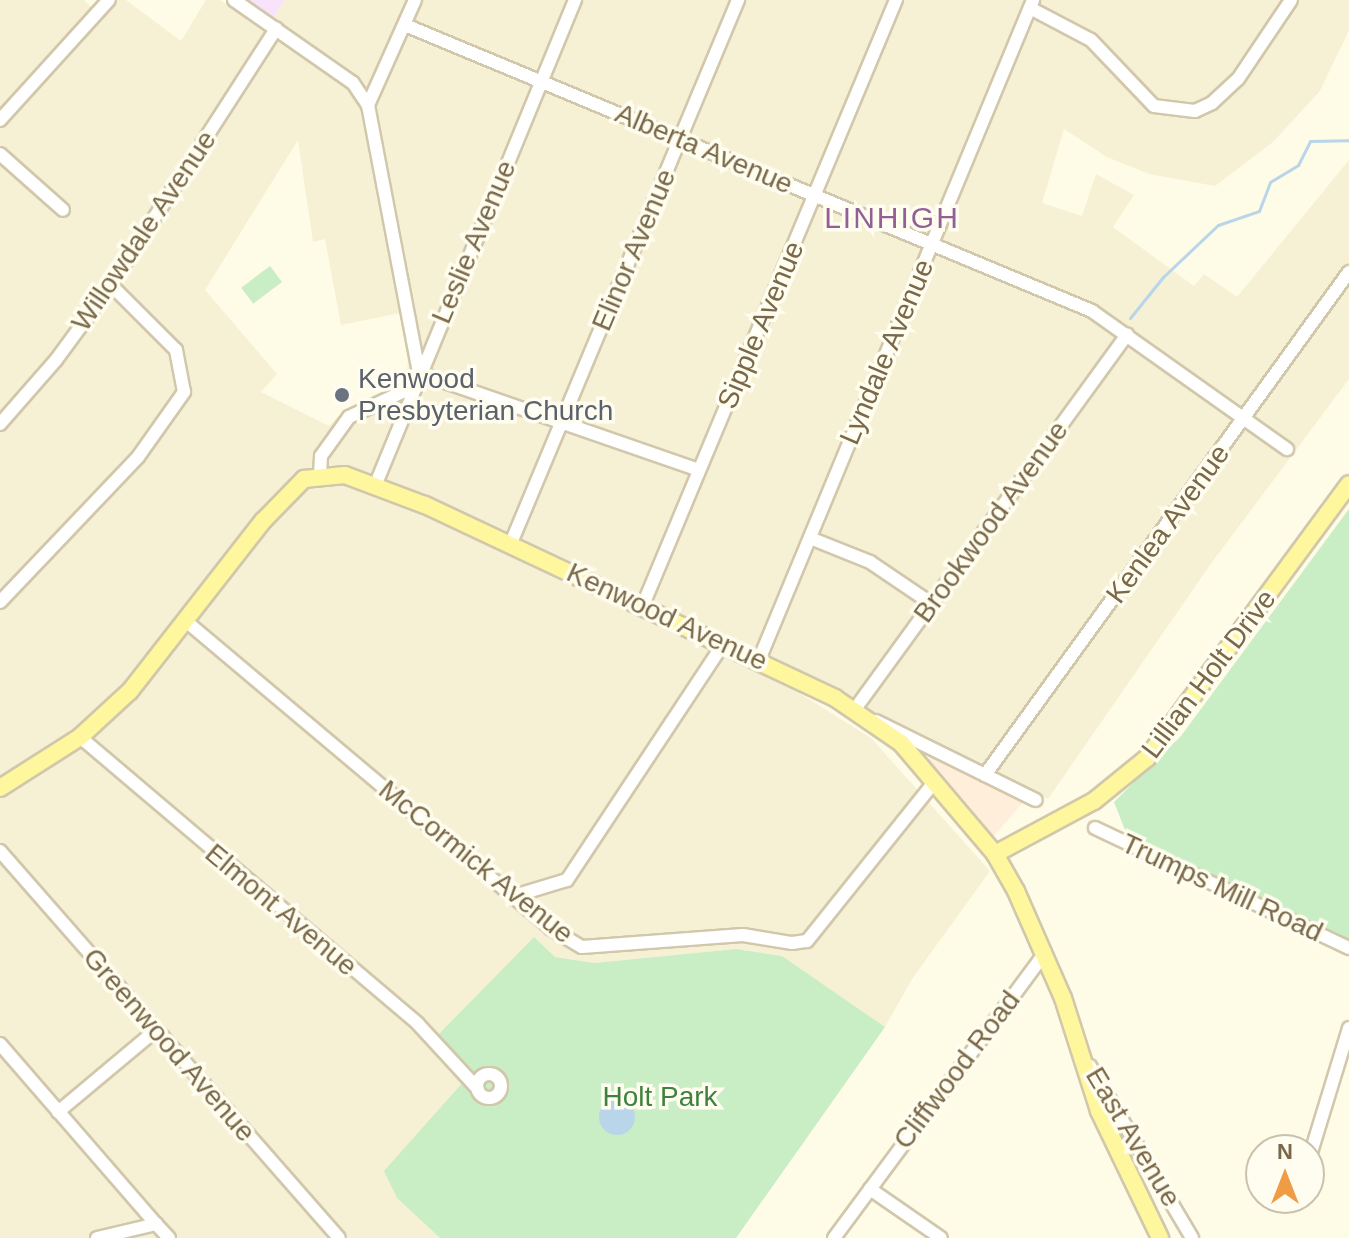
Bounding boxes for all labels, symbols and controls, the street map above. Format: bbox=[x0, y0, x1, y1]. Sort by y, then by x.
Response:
street label: Alberta Avenue bbox=[610, 96, 798, 202]
street label: Willowdale Avenue bbox=[64, 124, 224, 338]
street label: Leslie Avenue bbox=[424, 155, 524, 329]
street label: Elinor Avenue bbox=[585, 163, 683, 337]
district label: LINHIGH bbox=[824, 200, 960, 236]
street label: Sipple Avenue bbox=[710, 236, 812, 414]
street label: Lyndale Avenue bbox=[833, 254, 941, 450]
place label: Kenwood Presbyterian Church bbox=[358, 362, 613, 428]
marker: Kenwood Presbyterian Church bbox=[333, 386, 351, 404]
street label: Brookwood Avenue bbox=[906, 414, 1076, 630]
street label: Kenlea Avenue bbox=[1099, 438, 1237, 610]
street label: Kenwood Avenue bbox=[561, 555, 773, 679]
street label: Lillian Holt Drive bbox=[1135, 583, 1283, 765]
street label: McCormick Avenue bbox=[371, 773, 581, 951]
street label: Trumps Mill Road bbox=[1116, 827, 1328, 949]
street label: Elmont Avenue bbox=[198, 836, 364, 984]
street label: Greenwood Avenue bbox=[75, 941, 263, 1149]
street label: Cliffwood Road bbox=[887, 984, 1027, 1156]
street label: East Avenue bbox=[1078, 1061, 1188, 1213]
park label: Holt Park bbox=[602, 1080, 718, 1114]
north arrow bbox=[1245, 1134, 1325, 1214]
text: N bbox=[1277, 1139, 1293, 1164]

